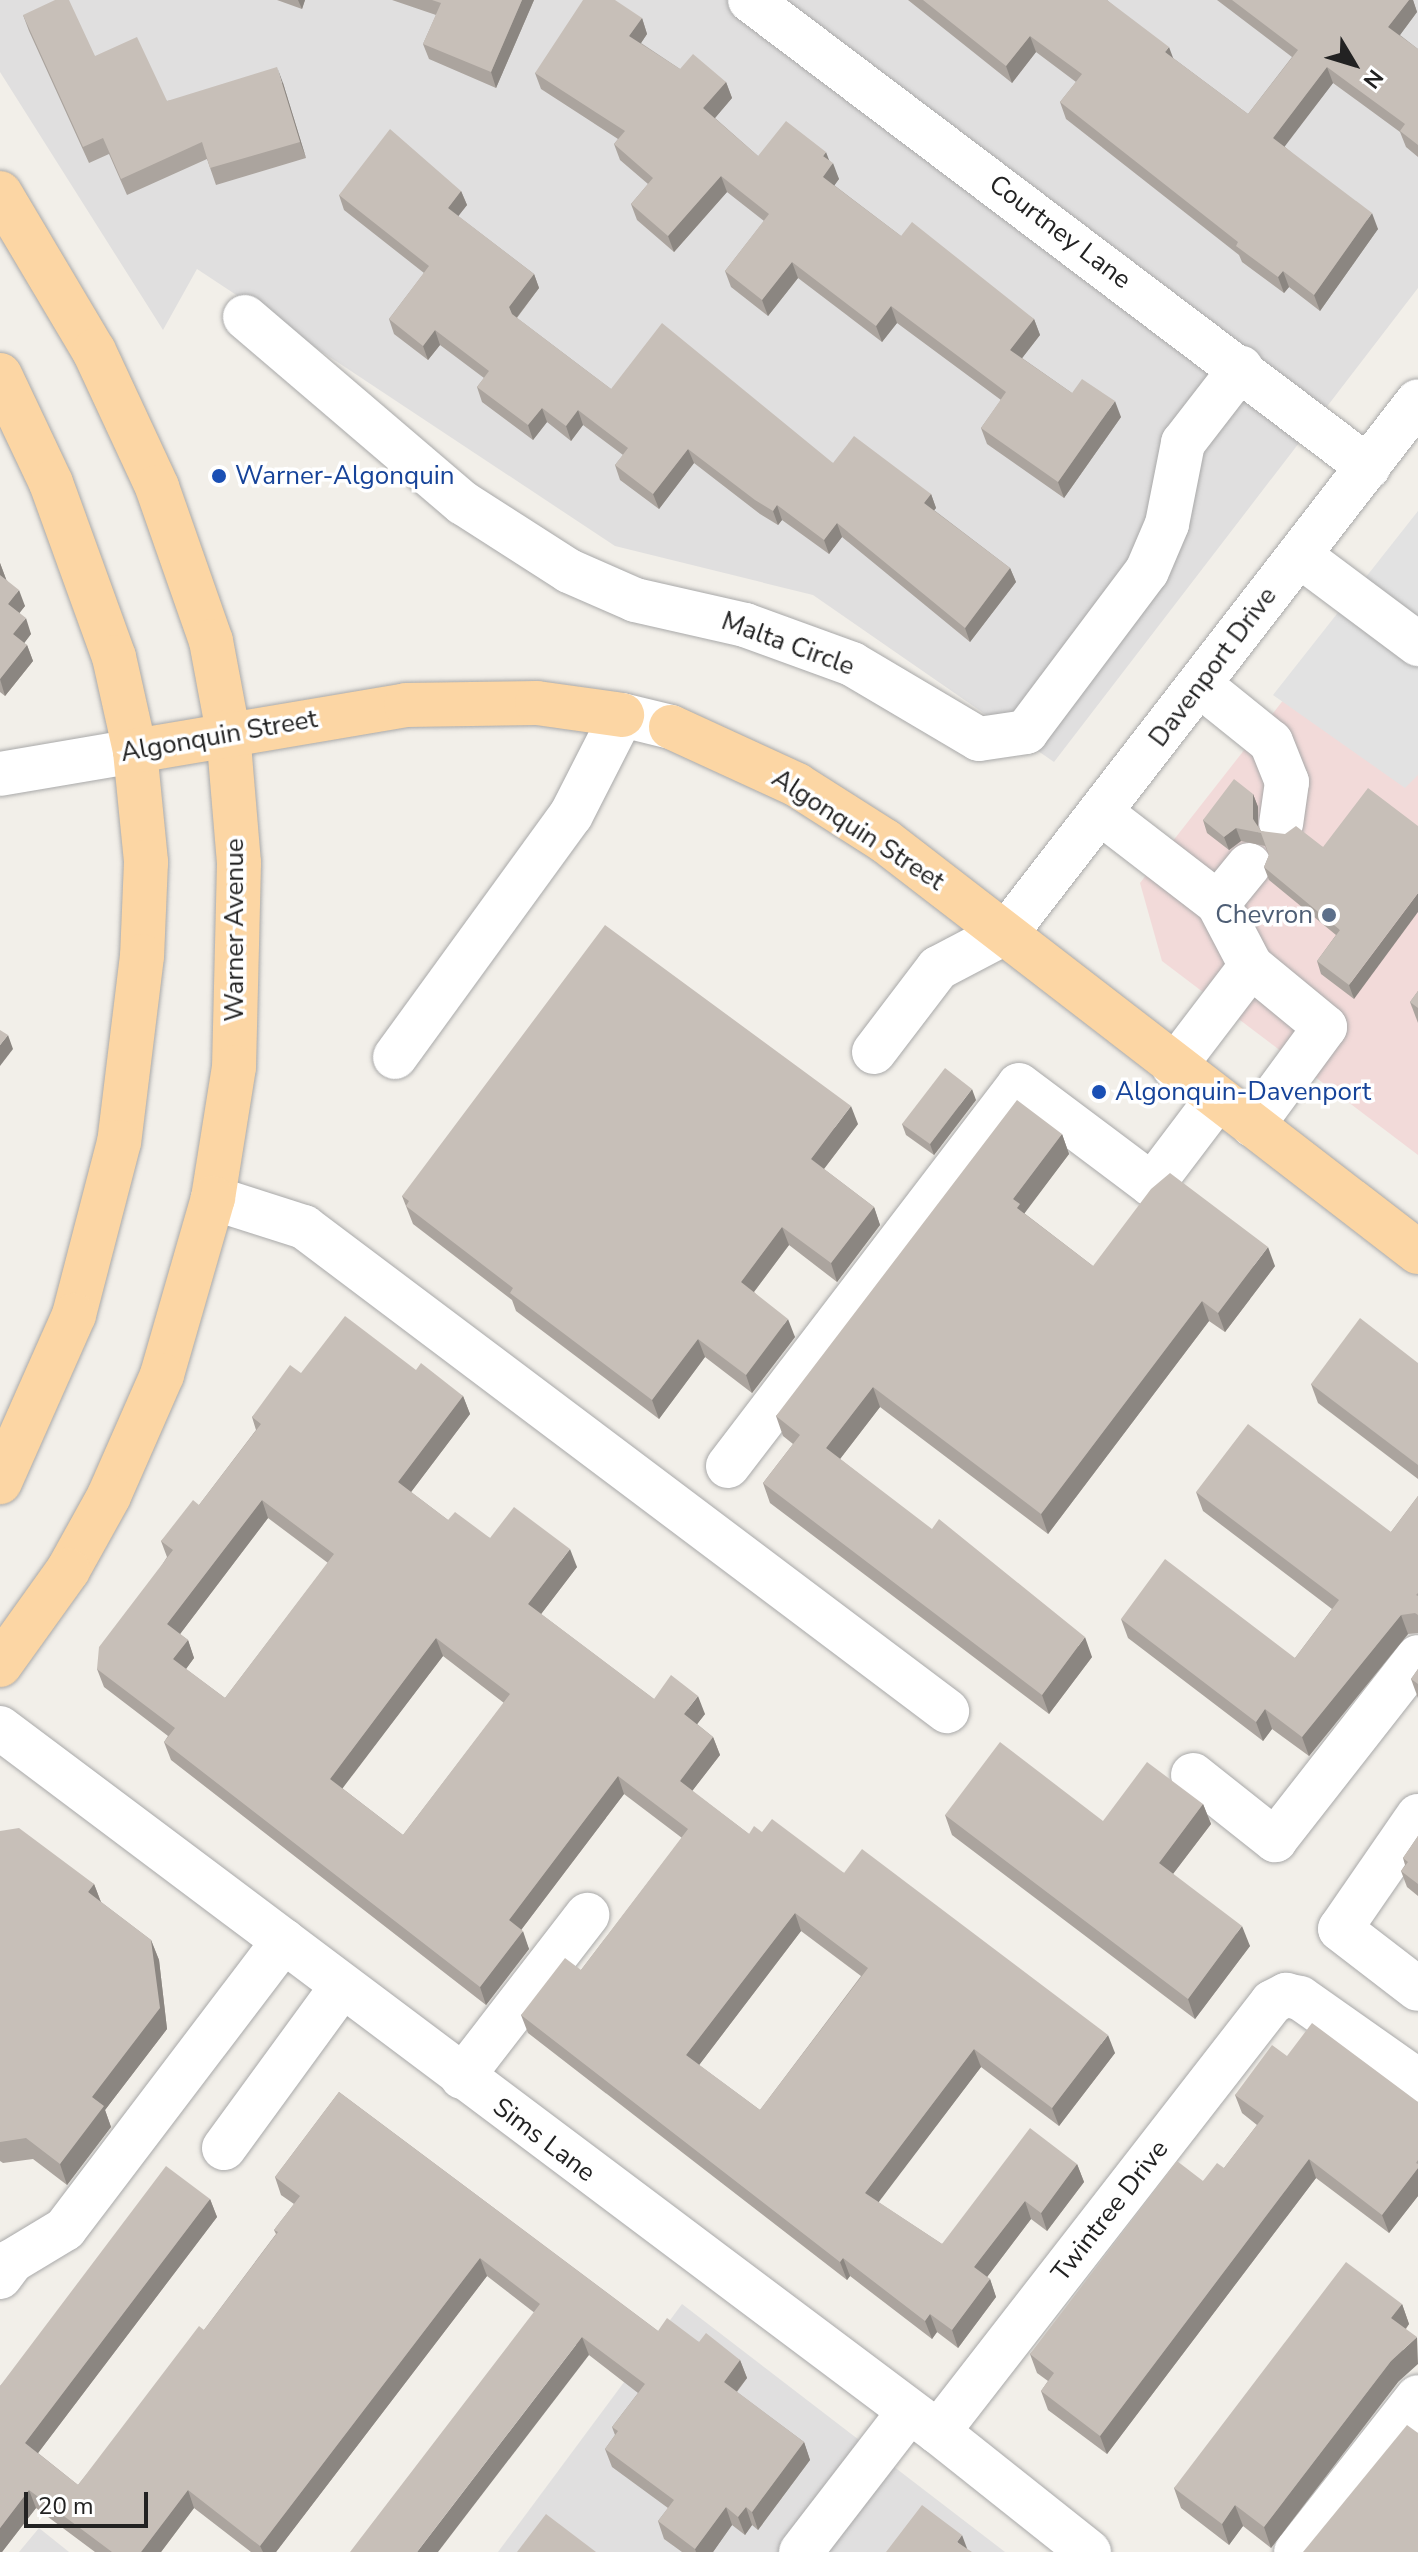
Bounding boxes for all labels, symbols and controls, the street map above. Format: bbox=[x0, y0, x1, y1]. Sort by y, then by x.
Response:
north arrow bbox=[1314, 24, 1394, 104]
text: N bbox=[1356, 63, 1390, 94]
street label: Courtney Lane bbox=[983, 168, 1137, 296]
place label: Warner-Algonquin bbox=[235, 460, 455, 492]
marker: Warner-Algonquin bbox=[210, 467, 228, 485]
street label: Davenport Drive bbox=[1143, 581, 1283, 753]
street label: Malta Circle bbox=[717, 606, 859, 682]
street label: Algonquin Street bbox=[118, 703, 320, 769]
street label: Algonquin Street bbox=[766, 763, 950, 897]
street label: Warner Avenue bbox=[219, 838, 251, 1022]
place label: Chevron bbox=[1215, 899, 1313, 931]
marker: Chevron bbox=[1320, 906, 1338, 924]
place label: Algonquin-Davenport bbox=[1115, 1076, 1371, 1108]
marker: Algonquin-Davenport bbox=[1090, 1083, 1108, 1101]
street label: Sims Lane bbox=[487, 2091, 601, 2189]
street label: Twintree Drive bbox=[1045, 2134, 1175, 2288]
scale bar bbox=[28, 2476, 152, 2526]
text: 20 m bbox=[38, 2490, 94, 2522]

